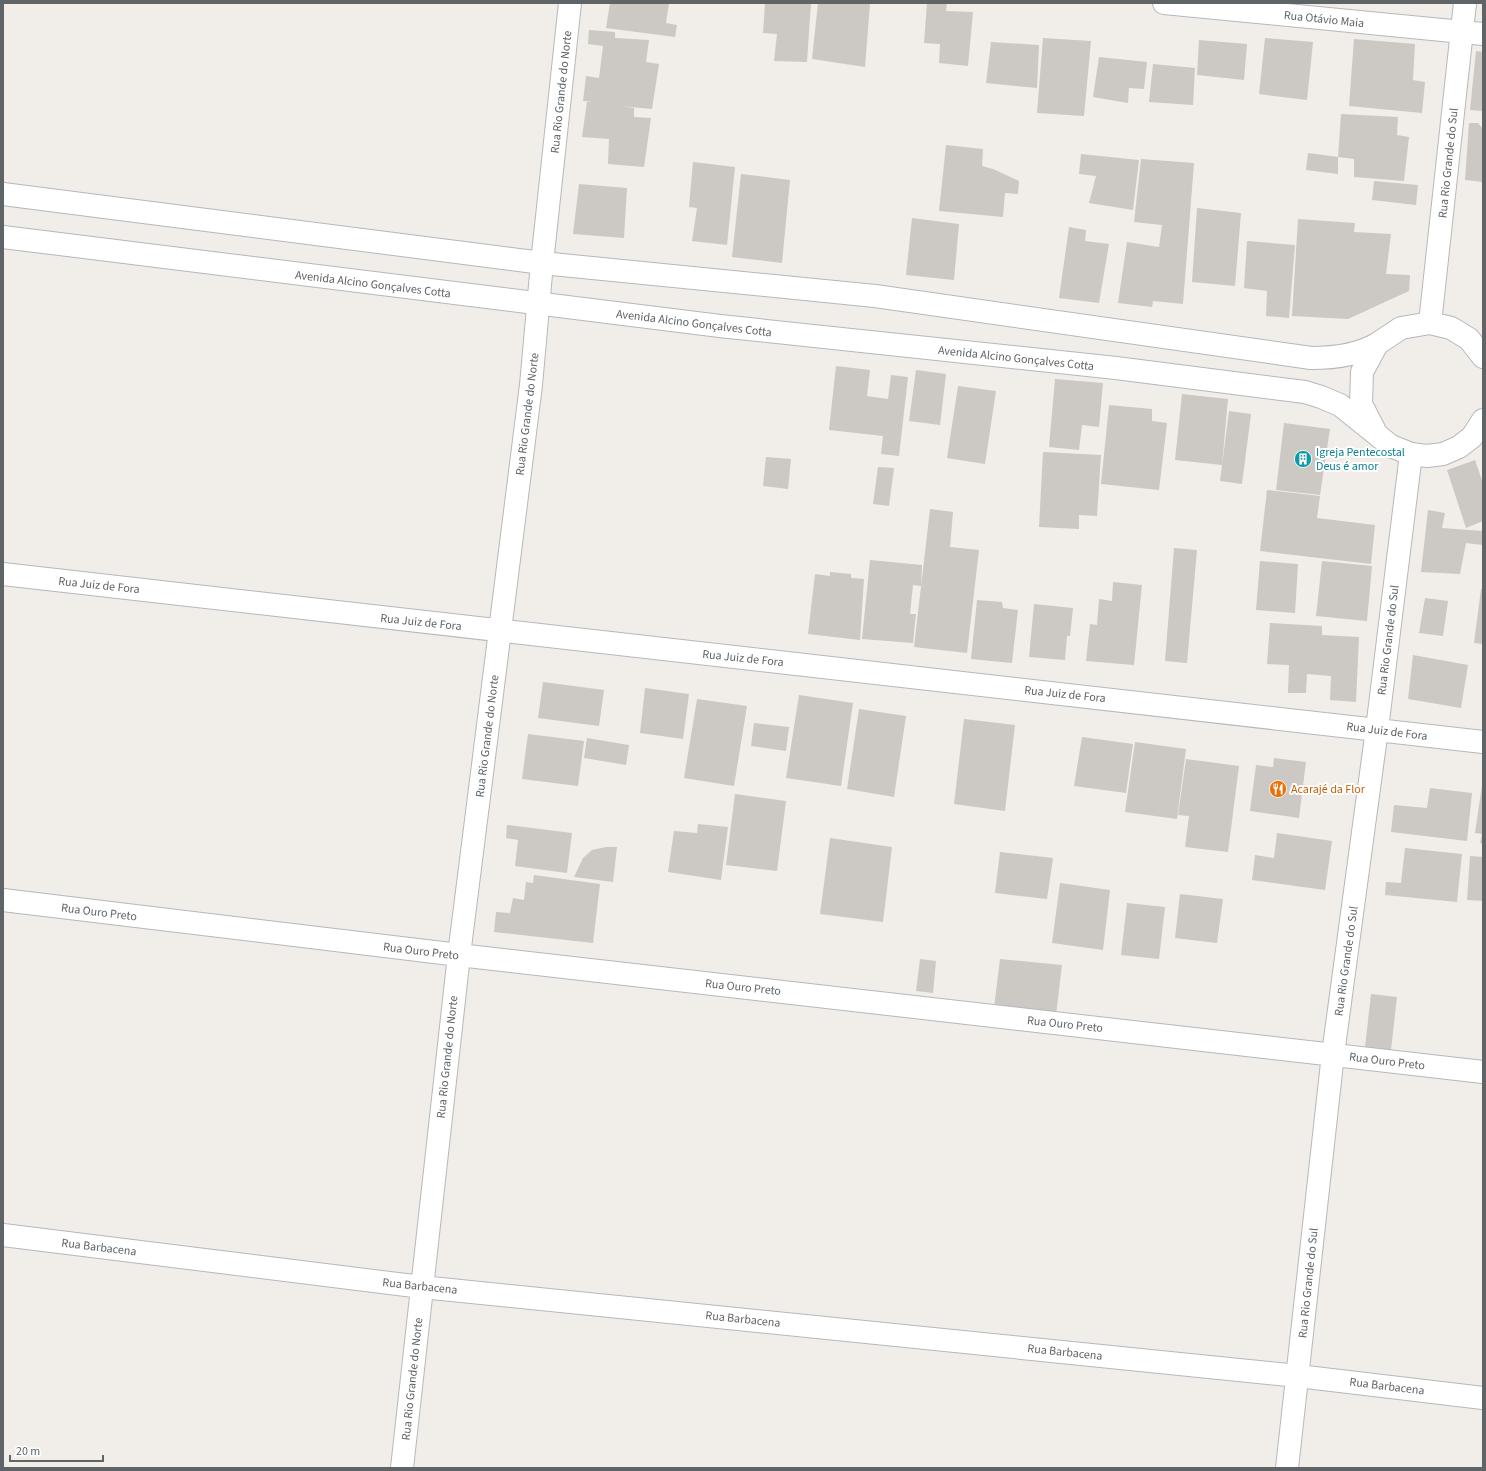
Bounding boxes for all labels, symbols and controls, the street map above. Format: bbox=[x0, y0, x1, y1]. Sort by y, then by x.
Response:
street label: Rua Otávio Maia bbox=[1283, 7, 1365, 32]
street label: Rua Rio Grande do Norte bbox=[547, 30, 576, 154]
street label: Rua Rio Grande do Sul bbox=[1434, 107, 1463, 219]
street label: Avenida Alcino Gonçalves Cotta bbox=[294, 267, 452, 302]
street label: Avenida Alcino Gonçalves Cotta bbox=[615, 306, 773, 341]
street label: Avenida Alcino Gonçalves Cotta bbox=[937, 342, 1095, 375]
street label: Rua Rio Grande do Norte bbox=[512, 352, 543, 476]
place label: Igreja Pentecostal Deus é amor bbox=[1316, 444, 1405, 475]
building icon: Igreja Pentecostal Deus é amor bbox=[1293, 449, 1313, 469]
street label: Rua Juiz de Fora bbox=[57, 573, 140, 598]
street label: Rua Rio Grande do Sul bbox=[1373, 584, 1404, 696]
street label: Rua Juiz de Fora bbox=[379, 610, 462, 635]
street label: Rua Juiz de Fora bbox=[701, 646, 784, 671]
street label: Rua Rio Grande do Norte bbox=[472, 674, 503, 798]
street label: Rua Juiz de Fora bbox=[1023, 682, 1106, 707]
street label: Rua Juiz de Fora bbox=[1345, 718, 1429, 745]
restaurant icon: Acarajé da Flor bbox=[1268, 779, 1288, 799]
place label: Acarajé da Flor bbox=[1291, 781, 1366, 798]
street label: Rua Ouro Preto bbox=[60, 899, 138, 926]
street label: Rua Rio Grande do Sul bbox=[1330, 905, 1363, 1017]
street label: Rua Ouro Preto bbox=[382, 938, 460, 965]
street label: Rua Ouro Preto bbox=[704, 975, 782, 1000]
street label: Rua Rio Grande do Norte bbox=[433, 995, 462, 1119]
street label: Rua Ouro Preto bbox=[1026, 1012, 1104, 1037]
street label: Rua Ouro Preto bbox=[1348, 1048, 1426, 1075]
street label: Rua Rio Grande do Sul bbox=[1294, 1227, 1323, 1339]
street label: Rua Barbacena bbox=[60, 1234, 137, 1261]
street label: Rua Barbacena bbox=[382, 1274, 458, 1299]
street label: Rua Barbacena bbox=[705, 1307, 781, 1332]
street label: Rua Rio Grande do Norte bbox=[398, 1317, 427, 1441]
street label: Rua Barbacena bbox=[1027, 1340, 1103, 1365]
street label: Rua Barbacena bbox=[1348, 1373, 1425, 1400]
scale bar bbox=[10, 1437, 103, 1463]
text: 20 m bbox=[16, 1443, 40, 1460]

